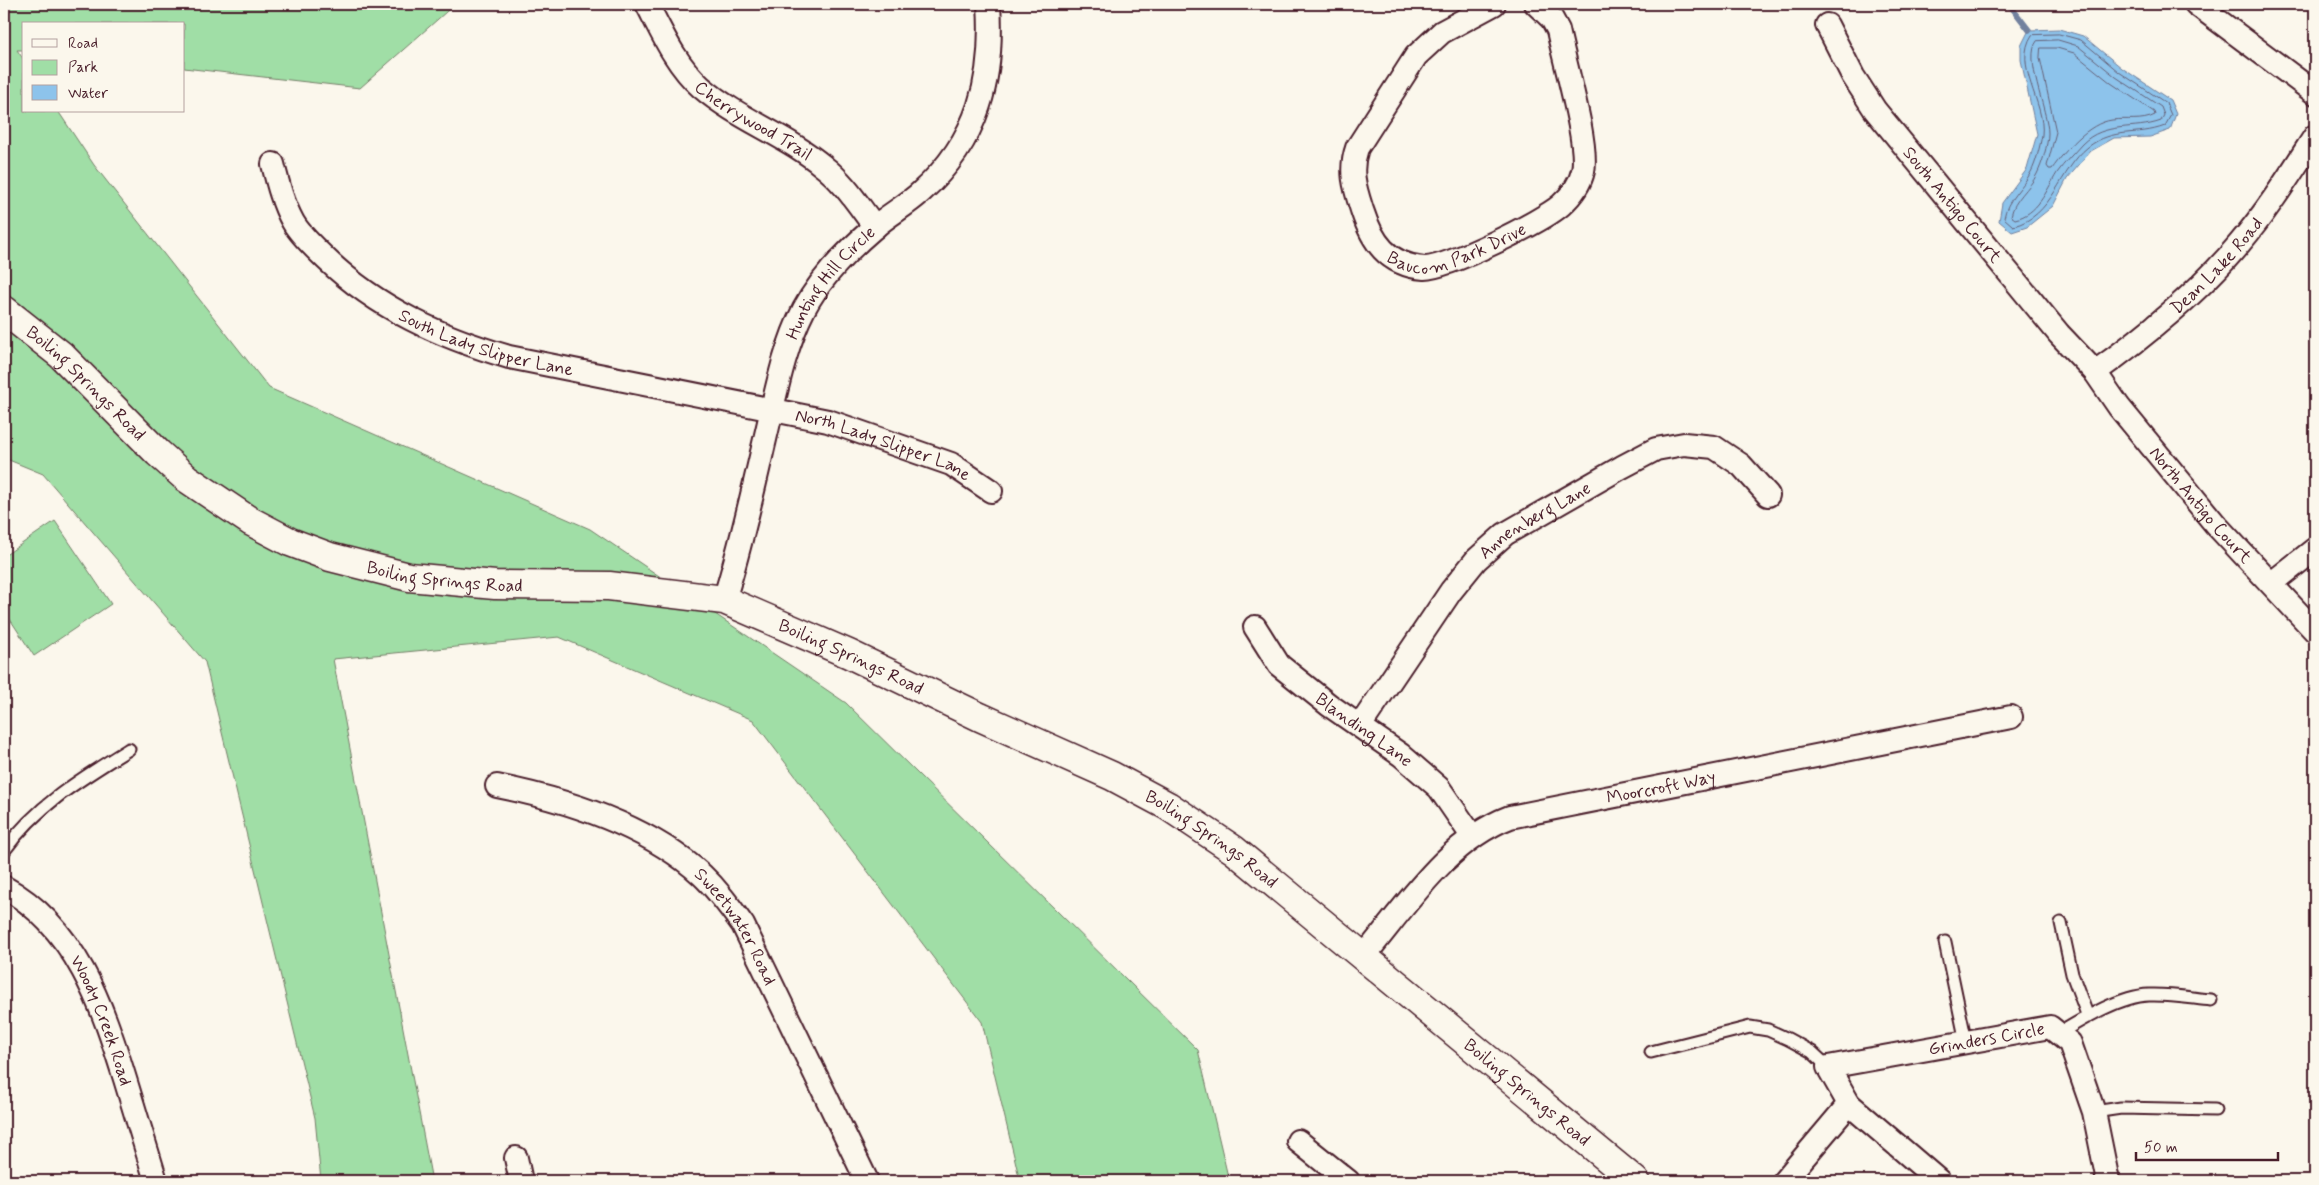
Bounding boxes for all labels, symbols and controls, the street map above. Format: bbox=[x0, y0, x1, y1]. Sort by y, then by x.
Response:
legend bbox=[22, 22, 185, 112]
text: Road bbox=[68, 34, 98, 54]
text: Park bbox=[68, 58, 98, 78]
street label: Cherrywood Trail bbox=[689, 75, 817, 167]
text: Water bbox=[68, 84, 108, 104]
street label: South Antigo Court bbox=[1897, 142, 2007, 269]
street label: Dean Lake Road bbox=[2166, 213, 2269, 320]
street label: Baucom Park Drive bbox=[1382, 218, 1531, 281]
street label: Hunting Hill Circle bbox=[781, 221, 881, 343]
street label: South Lady Slipper Lane bbox=[394, 304, 575, 383]
street label: Boiling Springs Road bbox=[21, 321, 150, 447]
street label: North Lady Slipper Lane bbox=[793, 404, 976, 487]
street label: North Antigo Court bbox=[2143, 442, 2257, 569]
street label: Annenberg Lane bbox=[1474, 476, 1595, 565]
street label: Boiling Springs Road bbox=[364, 556, 523, 598]
street label: Boiling Springs Road bbox=[775, 614, 927, 701]
street label: Blanding Lane bbox=[1310, 688, 1418, 773]
street label: Moorcroft Way bbox=[1605, 765, 1718, 810]
street label: Boiling Springs Road bbox=[1141, 785, 1283, 894]
street label: Sweetwater Road bbox=[689, 863, 781, 990]
street label: Woody Creek Road bbox=[64, 951, 137, 1089]
street label: Grinders Circle bbox=[1926, 1017, 2047, 1062]
street label: Boiling Springs Road bbox=[1458, 1034, 1595, 1152]
scale bar bbox=[2136, 1130, 2279, 1162]
text: 50 m bbox=[2144, 1138, 2178, 1158]

